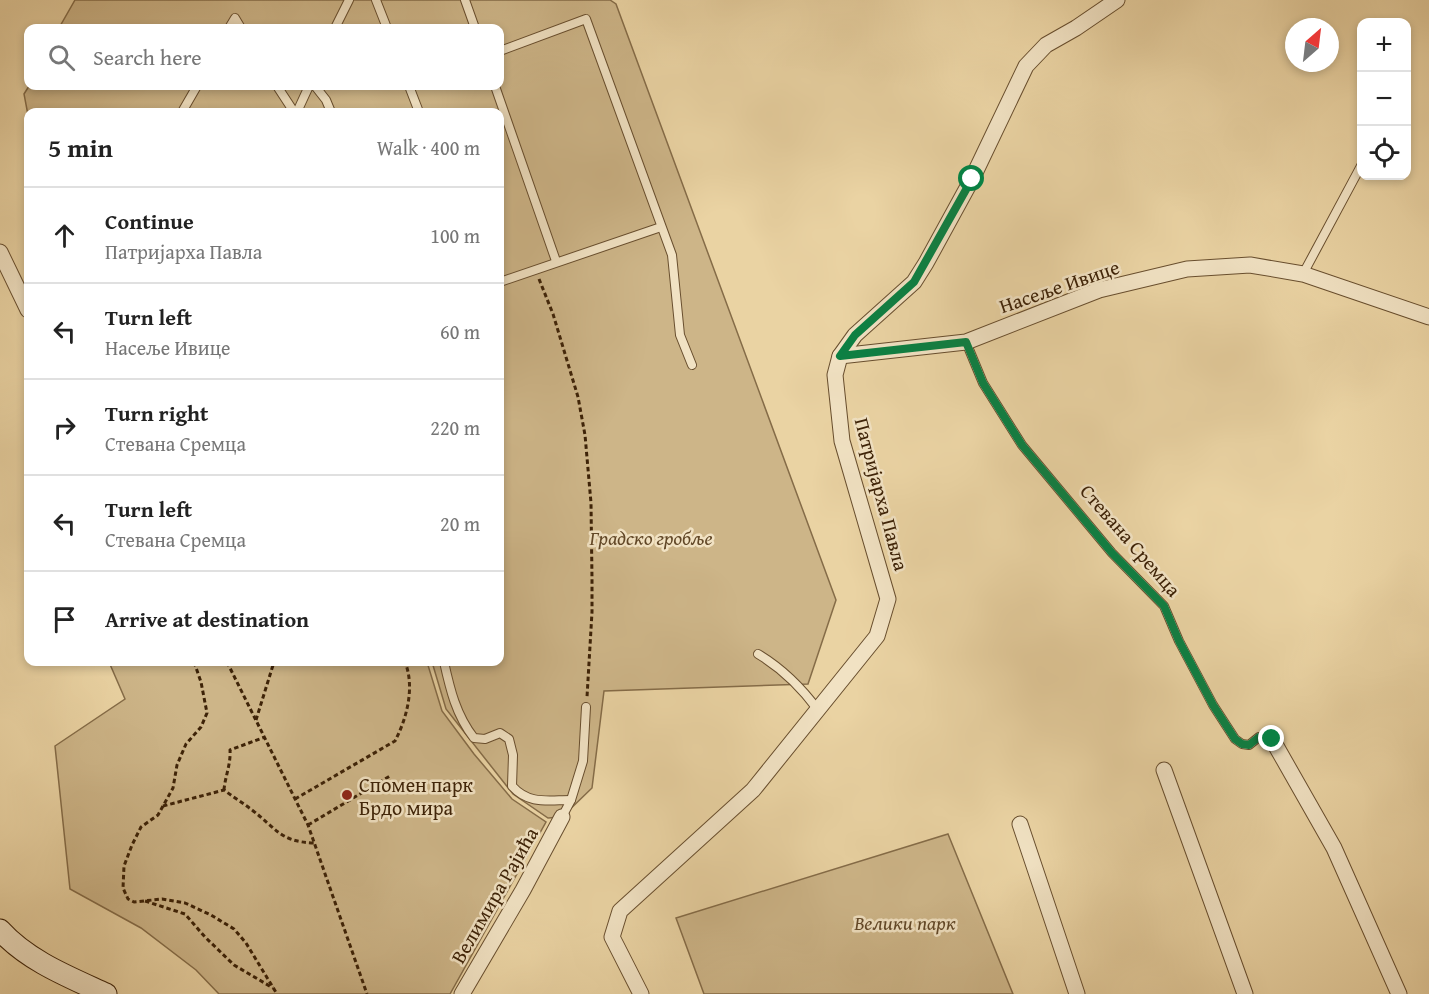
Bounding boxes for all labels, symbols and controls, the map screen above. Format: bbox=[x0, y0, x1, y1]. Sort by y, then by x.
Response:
north arrow bbox=[1285, 18, 1339, 72]
map controls bbox=[1357, 18, 1411, 180]
button: + bbox=[1357, 18, 1411, 72]
search box bbox=[24, 24, 504, 90]
icon: search bbox=[45, 41, 78, 74]
text: Search here bbox=[93, 41, 202, 73]
button: − bbox=[1357, 72, 1411, 126]
button: locate bbox=[1357, 126, 1411, 180]
text: 5 min bbox=[48, 128, 113, 167]
text: Walk · 400 m bbox=[377, 133, 480, 162]
route start bbox=[958, 165, 984, 191]
text: Continue bbox=[105, 205, 194, 237]
icon: ahead bbox=[48, 219, 81, 252]
text: 100 m bbox=[430, 221, 480, 250]
text: Патријарха Павла bbox=[105, 237, 262, 266]
street label: Насеље Ивице bbox=[995, 252, 1123, 320]
text: Turn left bbox=[105, 301, 192, 333]
icon: left bbox=[48, 315, 81, 348]
text: 60 m bbox=[440, 317, 480, 346]
text: Насеље Ивице bbox=[105, 333, 230, 362]
text: Turn right bbox=[105, 397, 208, 429]
icon: right bbox=[48, 411, 81, 444]
text: 220 m bbox=[430, 413, 480, 442]
street label: Патријарха Павла bbox=[848, 414, 916, 574]
text: Стевана Сремца bbox=[105, 429, 246, 458]
street label: Стевана Сремца bbox=[1074, 477, 1188, 603]
text: Turn left bbox=[105, 493, 192, 525]
icon: left bbox=[48, 507, 81, 540]
text: 20 m bbox=[440, 509, 480, 538]
park label: Градско гробље bbox=[588, 523, 713, 552]
text: Стевана Сремца bbox=[105, 525, 246, 554]
icon: arrive bbox=[48, 603, 81, 636]
text: Arrive at destination bbox=[105, 603, 309, 635]
route end bbox=[1258, 725, 1284, 751]
place label: Спомен парк Брдо мира bbox=[359, 770, 474, 822]
marker: Спомен парк Брдо мира bbox=[340, 788, 354, 802]
street label: Велимира Рајића bbox=[443, 821, 545, 968]
park label: Велики парк bbox=[853, 908, 956, 937]

